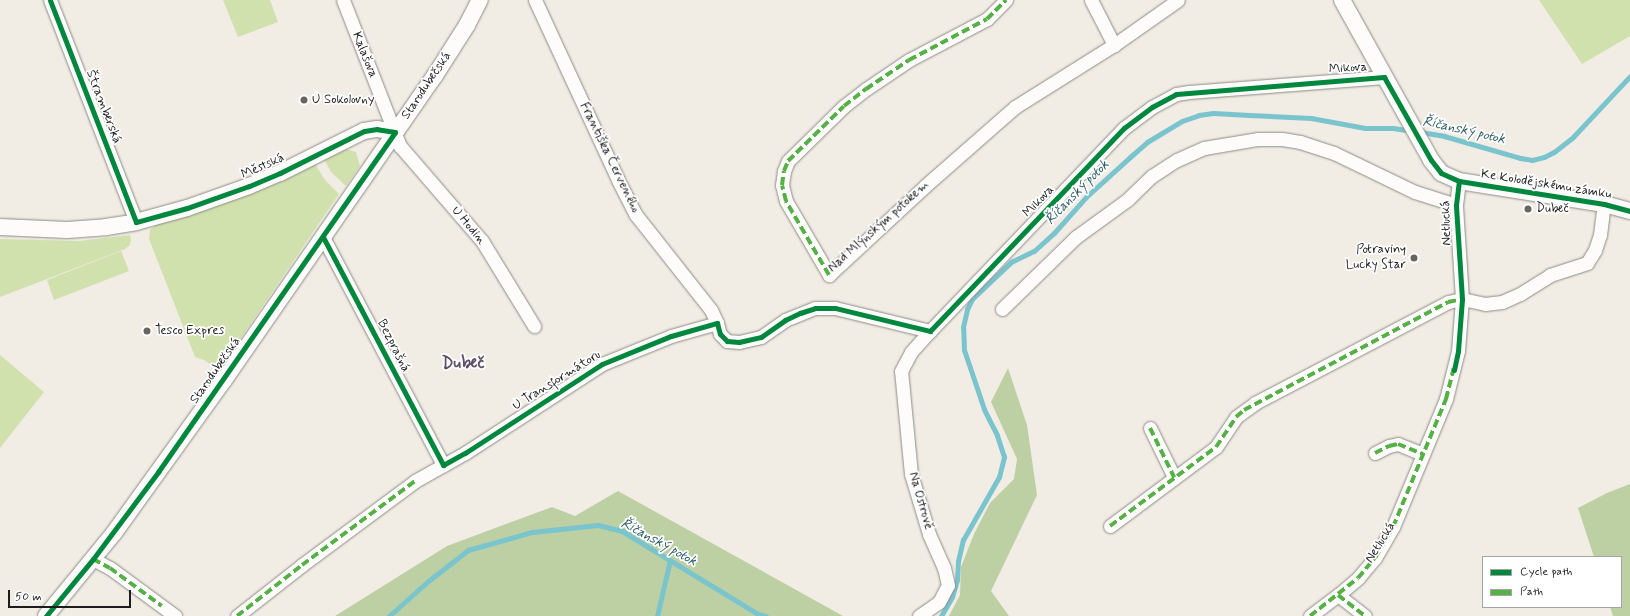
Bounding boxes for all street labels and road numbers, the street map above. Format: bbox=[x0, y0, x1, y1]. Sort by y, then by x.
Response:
street label: Kalašova bbox=[348, 30, 380, 80]
street label: Starodubečská bbox=[399, 49, 455, 123]
street label: Mikova bbox=[1328, 60, 1368, 78]
street label: Štramberská bbox=[82, 68, 124, 146]
street label: Františka Červeného bbox=[575, 100, 643, 216]
street label: Městská bbox=[239, 151, 287, 183]
street label: Ke Kolodějskému zámku bbox=[1479, 167, 1613, 203]
street label: Nad Mlýnským potokem bbox=[827, 179, 931, 275]
street label: Mikova bbox=[1020, 183, 1058, 221]
street label: Netlucká bbox=[1438, 200, 1456, 246]
street label: U Hodin bbox=[447, 203, 489, 249]
street label: Bezprašná bbox=[373, 317, 413, 375]
street label: Starodubečská bbox=[187, 335, 245, 407]
street label: U Transformátoru bbox=[510, 347, 604, 415]
street label: Na Ostrově bbox=[904, 470, 936, 532]
street label: Netlucká bbox=[1362, 520, 1400, 566]

